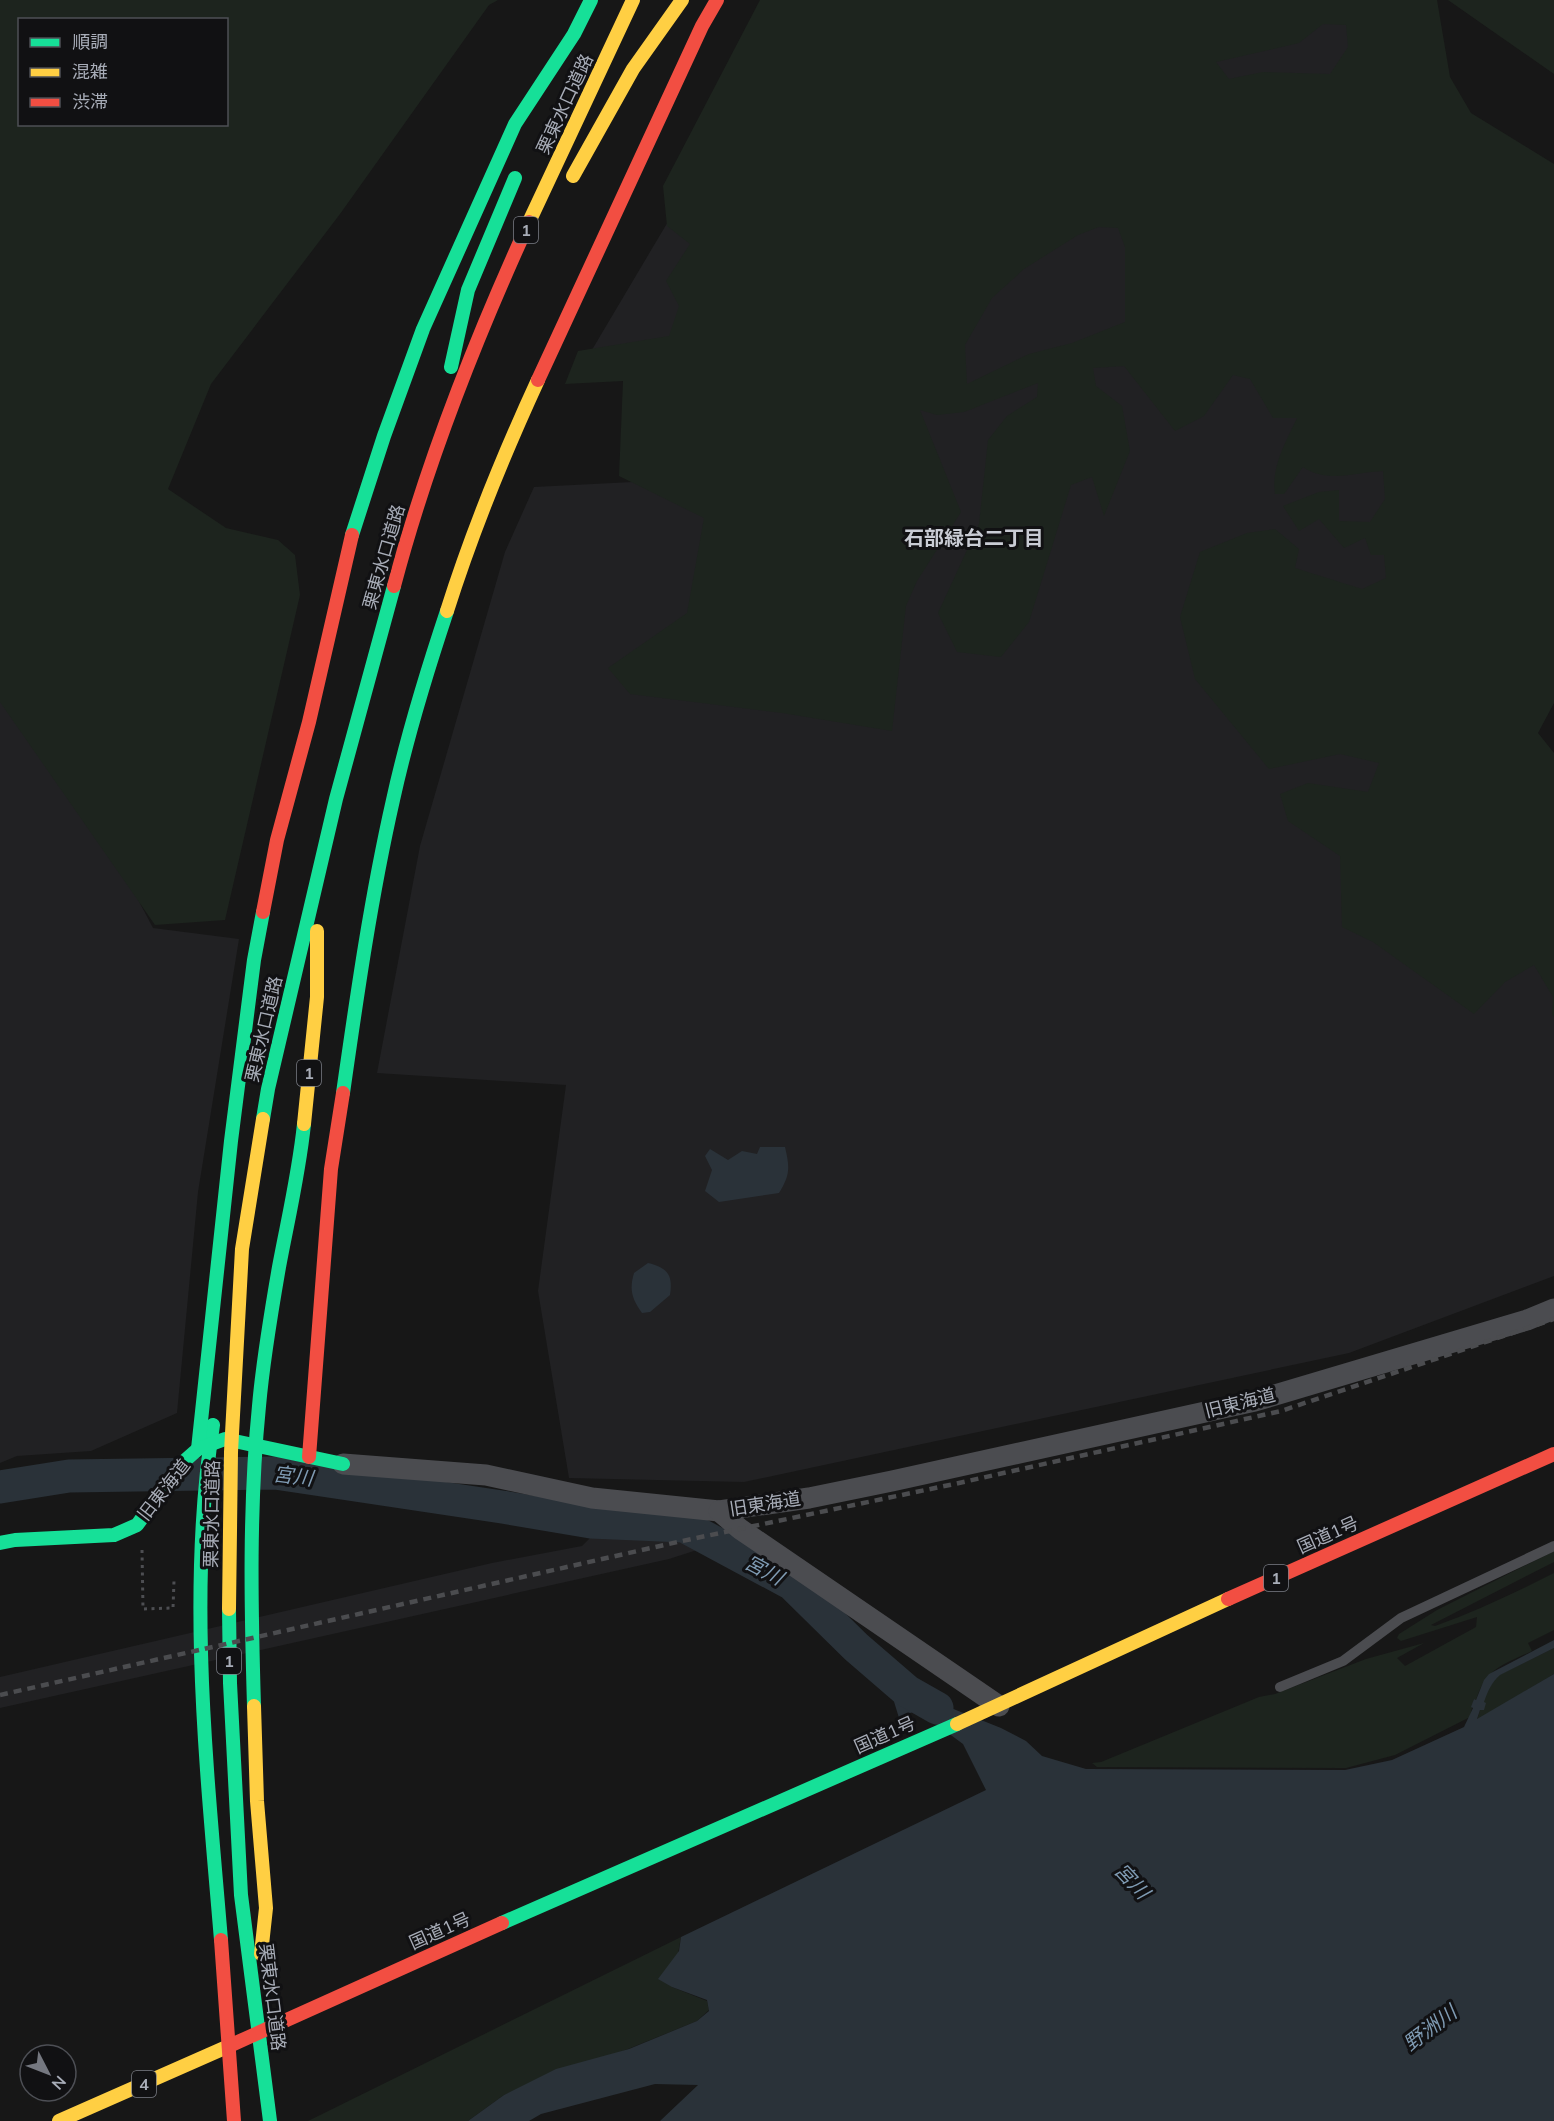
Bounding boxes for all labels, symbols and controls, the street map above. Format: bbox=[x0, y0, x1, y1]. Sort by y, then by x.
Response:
legend bbox=[18, 18, 228, 126]
text: 順調 bbox=[72, 30, 108, 53]
street label: 栗東水口道路 bbox=[531, 50, 598, 158]
text: 混雑 bbox=[72, 60, 108, 83]
text: 渋滞 bbox=[72, 90, 108, 113]
road number: 1 bbox=[514, 217, 538, 243]
street label: 栗東水口道路 bbox=[358, 502, 409, 612]
district label: 石部緑台二丁目 bbox=[904, 525, 1044, 550]
street label: 栗東水口道路 bbox=[240, 974, 287, 1084]
road number: 1 bbox=[297, 1060, 321, 1086]
street label: 旧東海道 bbox=[1202, 1383, 1278, 1422]
street label: 旧東海道 bbox=[132, 1454, 195, 1525]
street label: 栗東水口道路 bbox=[199, 1460, 224, 1568]
water label: 宮川 bbox=[272, 1461, 316, 1491]
street label: 旧東海道 bbox=[728, 1487, 802, 1520]
street label: 国道1号 bbox=[1294, 1511, 1362, 1558]
water label: 宮川 bbox=[741, 1549, 790, 1591]
road number: 1 bbox=[1264, 1565, 1288, 1591]
road number: 1 bbox=[217, 1648, 241, 1674]
street label: 国道1号 bbox=[851, 1711, 919, 1758]
water label: 宮川 bbox=[1110, 1858, 1157, 1905]
street label: 国道1号 bbox=[406, 1907, 474, 1954]
street label: 栗東水口道路 bbox=[255, 1942, 290, 2052]
water label: 野洲川 bbox=[1398, 1998, 1463, 2056]
north arrow bbox=[18, 2043, 78, 2103]
road number: 4 bbox=[132, 2071, 156, 2097]
text: N bbox=[48, 2072, 71, 2094]

